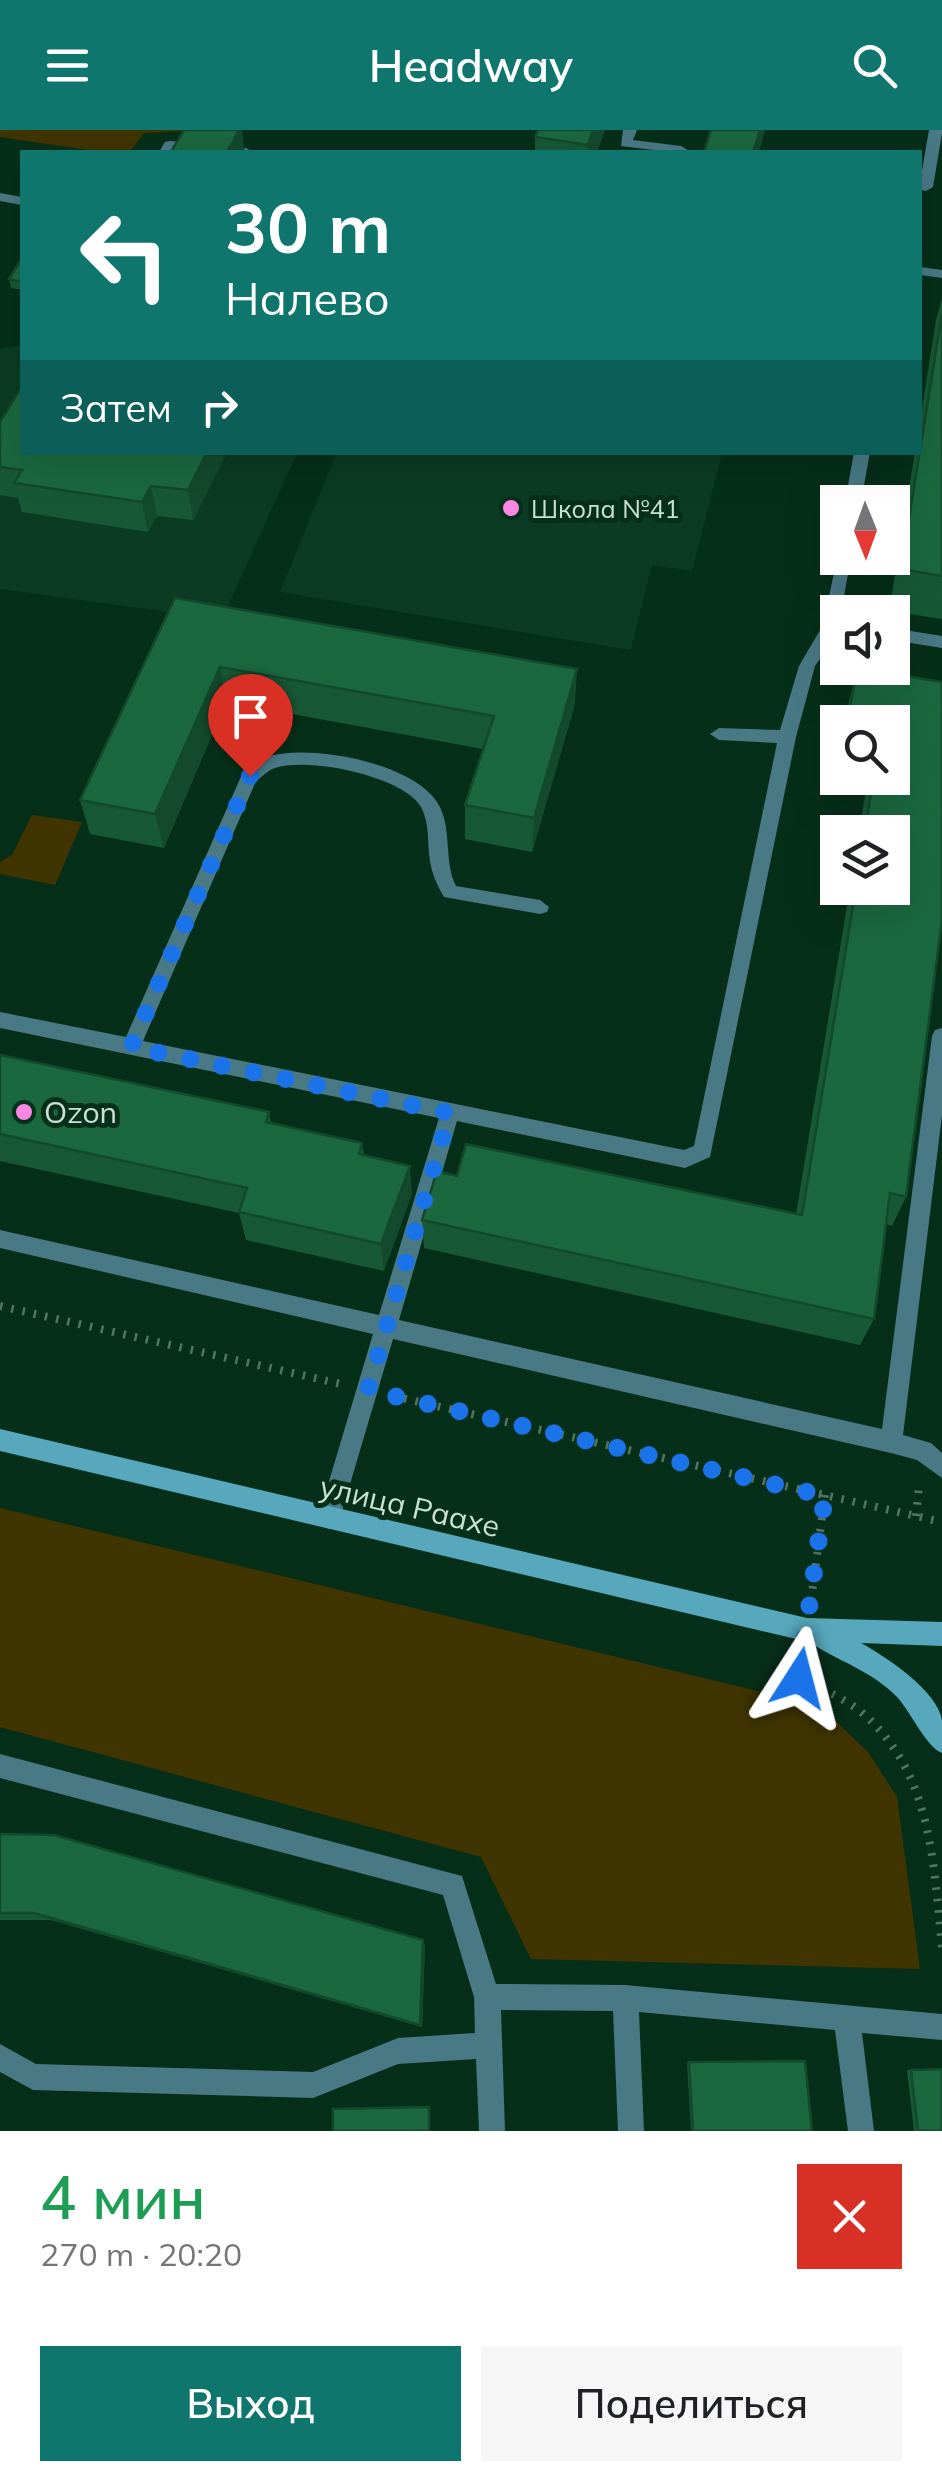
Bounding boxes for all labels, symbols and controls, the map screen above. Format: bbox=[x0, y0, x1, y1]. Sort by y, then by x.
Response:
text: Headway bbox=[369, 37, 573, 93]
icon: menu bbox=[40, 38, 95, 93]
icon: search bbox=[847, 38, 902, 93]
text: 30 m bbox=[225, 183, 391, 271]
icon: left bbox=[60, 190, 190, 320]
text: Налево bbox=[225, 270, 390, 326]
icon: right bbox=[192, 380, 247, 435]
text: Затем bbox=[60, 384, 172, 432]
north arrow bbox=[820, 485, 910, 575]
map controls bbox=[820, 485, 910, 905]
place label: Школа №41 bbox=[531, 493, 679, 524]
marker: Школа №41 bbox=[500, 497, 522, 519]
button: sound bbox=[820, 595, 910, 685]
pin bbox=[208, 674, 293, 777]
icon: arrive bbox=[223, 689, 278, 744]
button: search bbox=[820, 705, 910, 795]
button: layers bbox=[820, 815, 910, 905]
place label: Ozon bbox=[44, 1093, 117, 1131]
marker: Ozon bbox=[13, 1101, 35, 1123]
street label: улица Раахе bbox=[316, 1467, 504, 1545]
position arrow bbox=[747, 1626, 851, 1730]
text: 4 мин bbox=[40, 2159, 206, 2234]
button: close bbox=[797, 2164, 902, 2269]
text: 270 m · 20:20 bbox=[40, 2234, 242, 2274]
button: Выход bbox=[40, 2346, 461, 2461]
button: Поделиться bbox=[481, 2346, 902, 2461]

